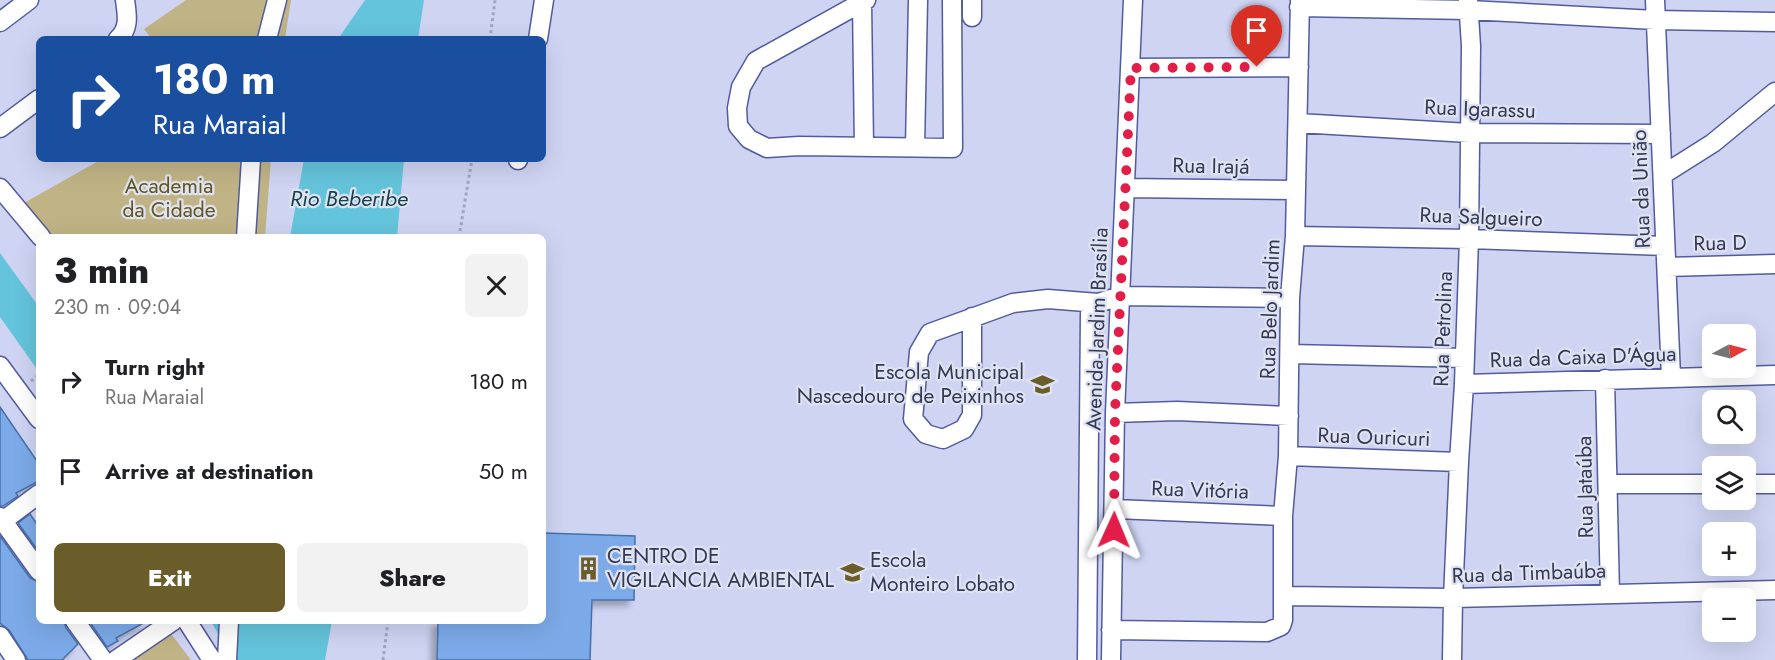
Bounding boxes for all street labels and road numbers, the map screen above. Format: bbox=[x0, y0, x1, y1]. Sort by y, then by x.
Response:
street label: Rua Igarassu bbox=[1424, 92, 1536, 126]
street label: Rua da União bbox=[1624, 129, 1658, 249]
street label: Rua Irajá bbox=[1172, 150, 1250, 182]
street label: Rua Salgueiro bbox=[1419, 200, 1543, 234]
street label: Avenida Jardim Brasília bbox=[1078, 227, 1116, 431]
street label: Rua D bbox=[1693, 228, 1747, 258]
street label: Rua Belo Jardim bbox=[1253, 238, 1287, 380]
street label: Rua Petrolina bbox=[1426, 271, 1460, 387]
street label: Rua da Caixa D'Água bbox=[1489, 339, 1677, 375]
street label: Rua Ouricuri bbox=[1317, 420, 1431, 454]
street label: Rua Jataúba bbox=[1569, 435, 1601, 539]
street label: Rua Vitória bbox=[1151, 473, 1249, 507]
street label: Rua da Timbaúba bbox=[1451, 555, 1607, 591]

